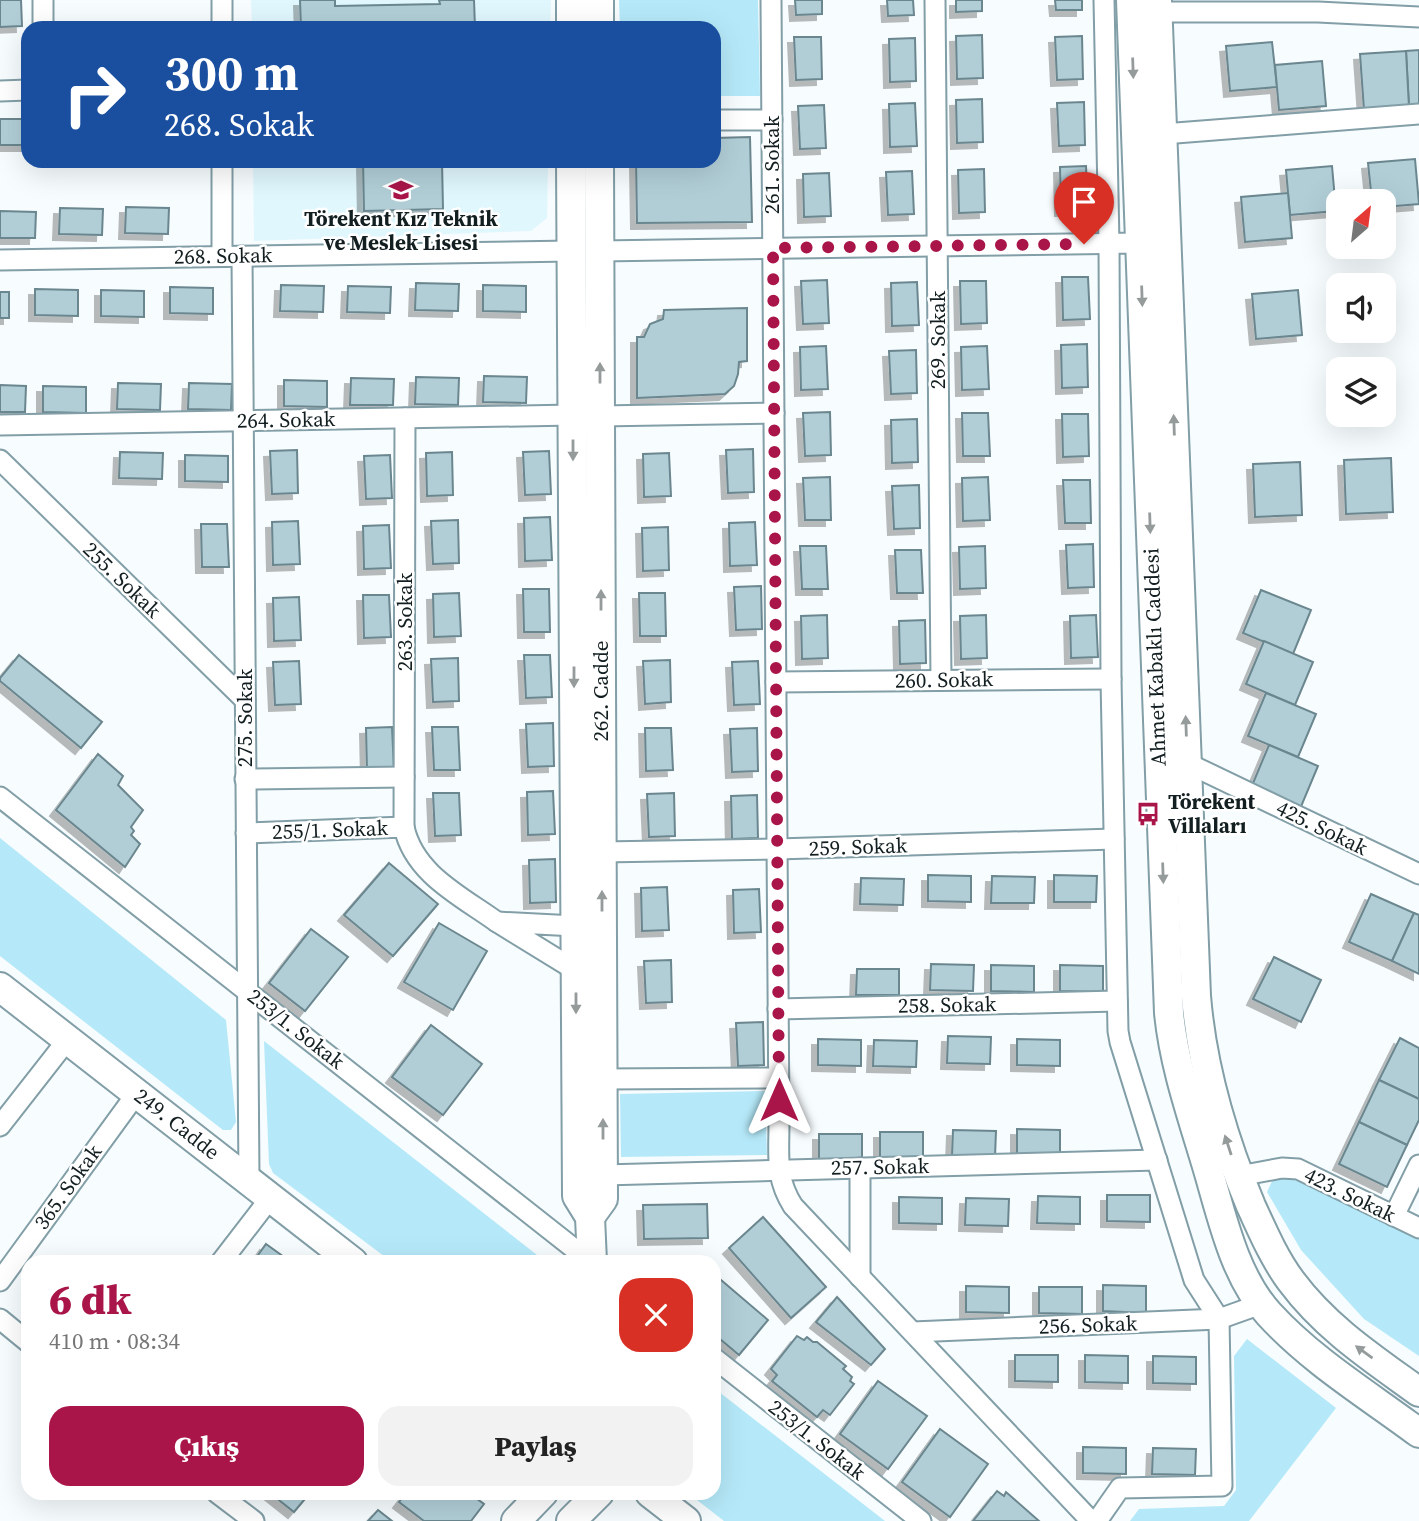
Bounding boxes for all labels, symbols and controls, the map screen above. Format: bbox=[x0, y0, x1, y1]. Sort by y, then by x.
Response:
text: 300 m bbox=[164, 39, 299, 106]
icon: right bbox=[49, 49, 140, 140]
one-way arrow bbox=[1128, 57, 1139, 79]
text: 268. Sokak bbox=[164, 103, 314, 147]
street label: 261. Sokak bbox=[757, 115, 786, 214]
pin bbox=[1054, 172, 1114, 244]
school or university icon: Törekent Kız Teknik ve Meslek Lisesi bbox=[387, 176, 415, 204]
icon: arrive bbox=[1065, 183, 1103, 221]
north arrow bbox=[1326, 189, 1396, 259]
map controls bbox=[1326, 189, 1396, 427]
place label: Törekent Kız Teknik ve Meslek Lisesi bbox=[304, 204, 498, 257]
street label: 268. Sokak bbox=[174, 240, 273, 271]
button: sound bbox=[1326, 273, 1396, 343]
one-way arrow bbox=[1136, 285, 1147, 307]
street label: 269. Sokak bbox=[923, 290, 952, 389]
button: layers bbox=[1326, 357, 1396, 427]
one-way arrow bbox=[594, 361, 606, 383]
street label: 264. Sokak bbox=[237, 404, 336, 435]
one-way arrow bbox=[1169, 414, 1180, 436]
one-way arrow bbox=[567, 439, 579, 461]
one-way arrow bbox=[1145, 512, 1156, 534]
street label: 255. Sokak bbox=[77, 535, 168, 625]
street label: Ahmet Kabaklı Caddesi bbox=[1136, 548, 1173, 766]
street label: 263. Sokak bbox=[390, 572, 419, 671]
one-way arrow bbox=[595, 589, 607, 611]
street label: 262. Cadde bbox=[586, 640, 615, 742]
street label: 260. Sokak bbox=[895, 664, 994, 695]
one-way arrow bbox=[568, 666, 580, 688]
street label: 275. Sokak bbox=[230, 668, 259, 767]
one-way arrow bbox=[1180, 715, 1191, 737]
place label: Törekent Villaları bbox=[1168, 787, 1255, 840]
street label: 425. Sokak bbox=[1272, 793, 1373, 862]
bus stop icon: Törekent Villaları bbox=[1134, 800, 1162, 828]
street label: 255/1. Sokak bbox=[272, 813, 389, 846]
street label: 259. Sokak bbox=[808, 830, 908, 863]
one-way arrow bbox=[1158, 862, 1169, 884]
one-way arrow bbox=[596, 890, 608, 912]
street label: 253/1. Sokak bbox=[242, 982, 351, 1076]
street label: 258. Sokak bbox=[898, 989, 997, 1020]
one-way arrow bbox=[570, 992, 581, 1014]
position arrow bbox=[742, 1063, 816, 1137]
street label: 249. Cadde bbox=[129, 1081, 226, 1166]
one-way arrow bbox=[597, 1117, 609, 1139]
one-way arrow bbox=[1223, 1135, 1233, 1156]
street label: 365. Sokak bbox=[27, 1138, 109, 1235]
street label: 257. Sokak bbox=[831, 1151, 930, 1182]
street label: 423. Sokak bbox=[1300, 1160, 1401, 1229]
text: 6 dk bbox=[49, 1270, 132, 1328]
button: close bbox=[619, 1278, 693, 1352]
street label: 256. Sokak bbox=[1038, 1308, 1138, 1341]
text: 410 m · 08:34 bbox=[49, 1325, 180, 1357]
one-way arrow bbox=[1355, 1345, 1373, 1359]
street label: 253/1. Sokak bbox=[763, 1393, 872, 1487]
button: Çıkış bbox=[49, 1406, 364, 1486]
button: Paylaş bbox=[378, 1406, 693, 1486]

